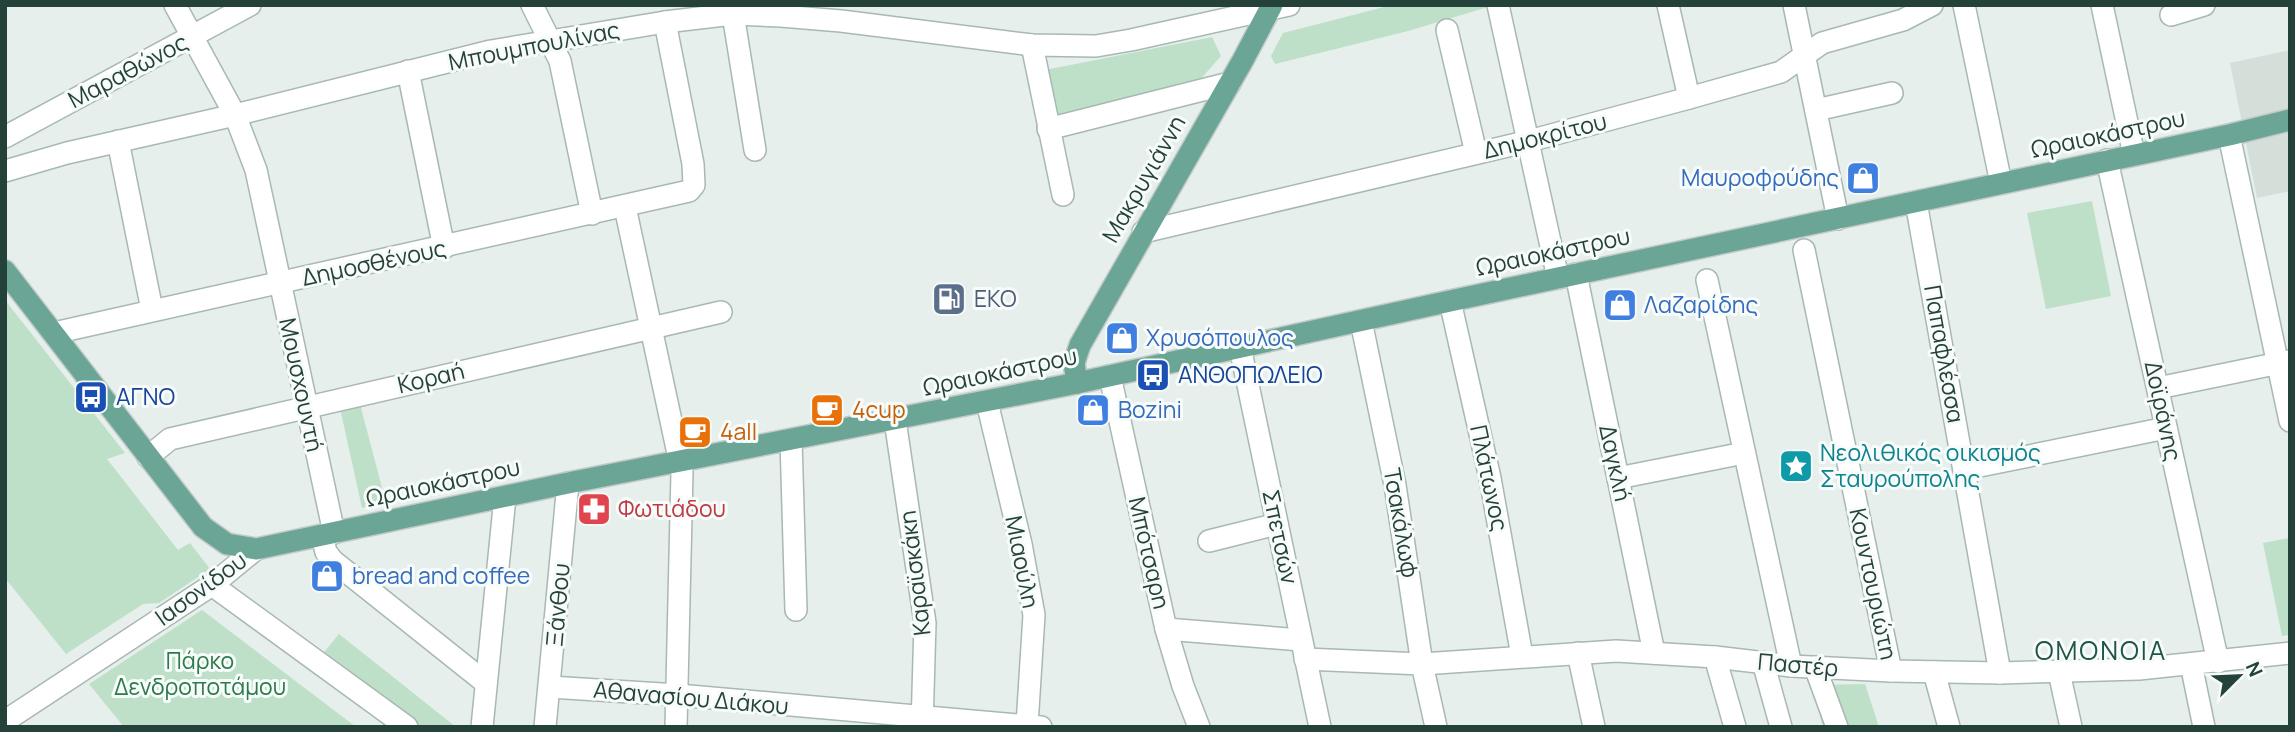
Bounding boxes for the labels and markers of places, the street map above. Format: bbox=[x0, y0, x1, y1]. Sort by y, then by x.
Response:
shop icon: Μαυροφρύδης bbox=[1844, 159, 1882, 197]
place label: Μαυροφρύδης bbox=[1681, 161, 1839, 193]
fuel station icon: EKO bbox=[930, 280, 968, 318]
place label: EKO bbox=[974, 282, 1017, 314]
shop icon: Λαζαρίδης bbox=[1601, 286, 1639, 324]
place label: Λαζαρίδης bbox=[1644, 288, 1758, 320]
shop icon: Χρυσόπουλος bbox=[1103, 319, 1141, 357]
place label: Χρυσόπουλος bbox=[1146, 321, 1294, 353]
bus stop icon: ΑΝΘΟΠΩΛΕΙΟ bbox=[1134, 356, 1172, 394]
place label: ΑΝΘΟΠΩΛΕΙΟ bbox=[1178, 358, 1323, 390]
bus stop icon: ΑΓΝΟ bbox=[72, 378, 110, 416]
place label: ΑΓΝΟ bbox=[116, 380, 175, 412]
cafe icon: 4cup bbox=[808, 391, 846, 429]
shop icon: Bozini bbox=[1074, 391, 1112, 429]
place label: 4cup bbox=[852, 393, 906, 425]
place label: Bozini bbox=[1118, 393, 1182, 425]
cafe icon: 4all bbox=[676, 413, 714, 451]
place label: 4all bbox=[720, 415, 757, 447]
place label: Νεολιθικός οικισμός Σταυρούπολης bbox=[1820, 436, 2041, 494]
place icon: Νεολιθικός οικισμός Σταυρούπολης bbox=[1777, 447, 1815, 485]
pharmacy icon: Φωτιάδου bbox=[575, 490, 613, 528]
place label: Φωτιάδου bbox=[618, 492, 726, 524]
shop icon: bread and coffee bbox=[308, 557, 346, 595]
place label: bread and coffee bbox=[352, 559, 530, 591]

